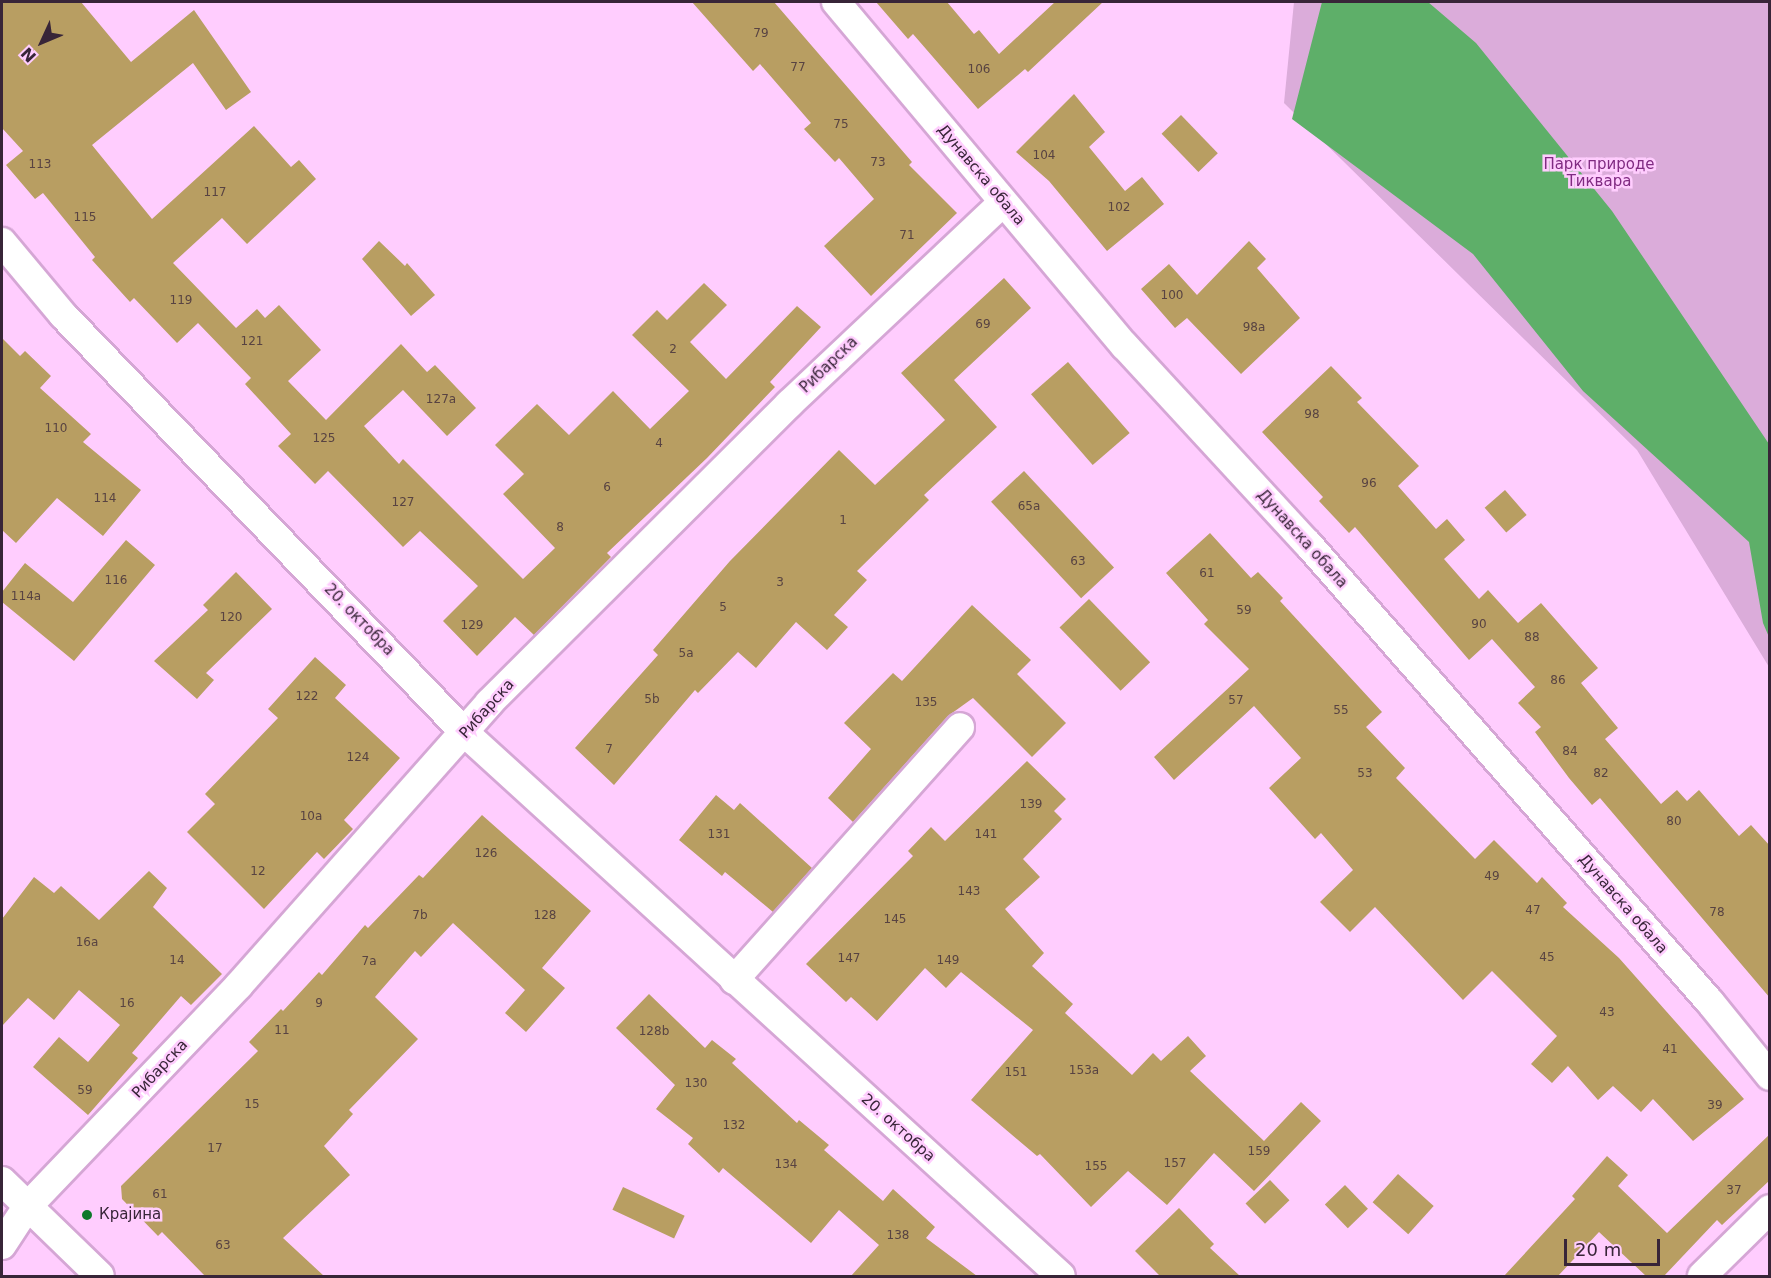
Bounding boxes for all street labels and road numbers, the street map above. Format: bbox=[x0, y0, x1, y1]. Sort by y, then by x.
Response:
street label: Дунавска обала bbox=[934, 121, 1028, 229]
street label: Рибарска bbox=[796, 333, 862, 397]
street label: Дунавска обала bbox=[1253, 486, 1351, 592]
street label: 20. октобра bbox=[320, 580, 398, 660]
street label: Рибарска bbox=[456, 676, 518, 742]
street label: Дунавска обала bbox=[1575, 851, 1671, 957]
street label: Рибарска bbox=[128, 1036, 192, 1102]
street label: 20. октобра bbox=[858, 1090, 938, 1166]

